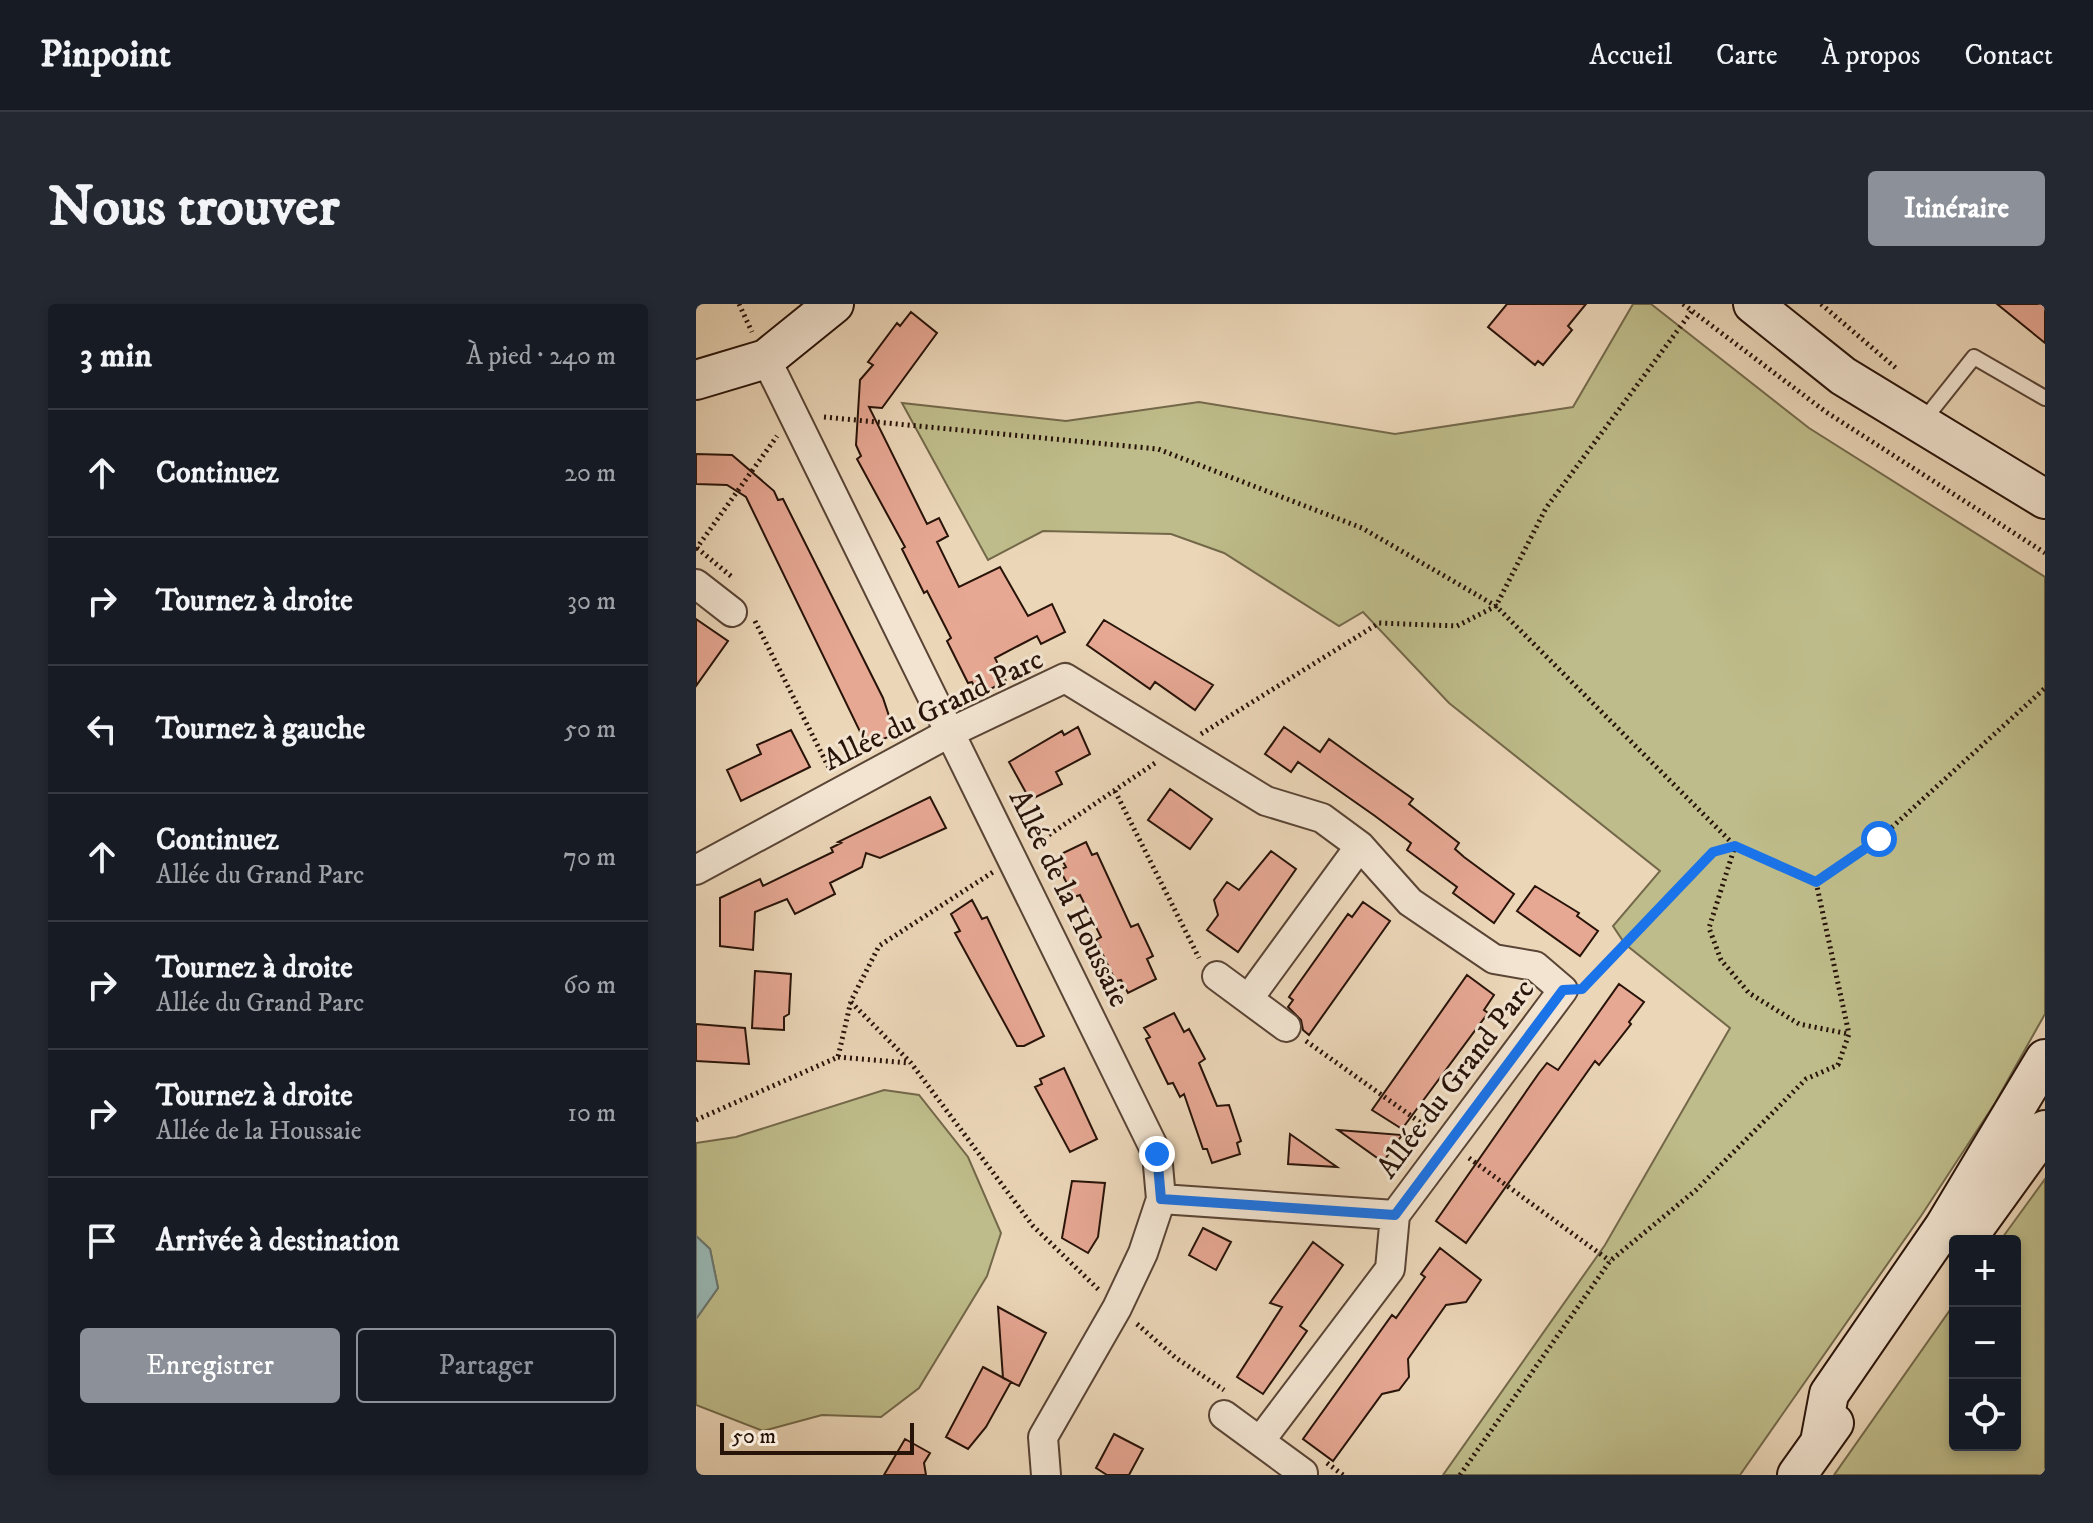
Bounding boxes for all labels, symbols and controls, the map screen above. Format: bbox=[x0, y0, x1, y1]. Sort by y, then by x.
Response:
text: Pinpoint bbox=[40, 31, 171, 79]
text: Accueil bbox=[1589, 38, 1672, 73]
text: Carte bbox=[1716, 38, 1778, 73]
text: À propos bbox=[1822, 38, 1920, 73]
text: Contact bbox=[1964, 38, 2053, 73]
button: Itinéraire bbox=[1868, 171, 2045, 246]
text: Nous trouver bbox=[48, 173, 339, 243]
text: 3 min bbox=[80, 335, 152, 377]
text: À pied · 240 m bbox=[466, 340, 616, 373]
icon: ahead bbox=[80, 451, 124, 495]
text: Continuez bbox=[156, 455, 279, 492]
text: 20 m bbox=[564, 457, 616, 490]
icon: right bbox=[80, 579, 124, 623]
text: Tournez à droite bbox=[156, 583, 353, 620]
text: 30 m bbox=[567, 585, 616, 618]
street label: Allée du Grand Parc bbox=[818, 641, 1050, 780]
icon: left bbox=[80, 707, 124, 751]
text: Tournez à gauche bbox=[156, 711, 365, 748]
text: 50 m bbox=[564, 713, 616, 746]
street label: Allée de la Houssaie bbox=[1000, 784, 1137, 1013]
route start bbox=[1861, 821, 1897, 857]
text: Continuez bbox=[156, 822, 279, 859]
icon: ahead bbox=[80, 835, 124, 879]
text: 70 m bbox=[563, 841, 616, 874]
text: Allée du Grand Parc bbox=[156, 859, 364, 892]
text: Tournez à droite bbox=[156, 950, 353, 987]
icon: right bbox=[80, 963, 124, 1007]
text: 60 m bbox=[563, 969, 616, 1002]
street label: Allée du Grand Parc bbox=[1369, 972, 1543, 1186]
text: Allée du Grand Parc bbox=[156, 987, 364, 1020]
text: Tournez à droite bbox=[156, 1078, 353, 1115]
icon: right bbox=[80, 1091, 124, 1135]
text: 10 m bbox=[567, 1097, 616, 1130]
text: Allée de la Houssaie bbox=[156, 1115, 361, 1148]
route end bbox=[1139, 1136, 1175, 1172]
icon: arrive bbox=[80, 1219, 124, 1263]
text: Arrivée à destination bbox=[156, 1223, 400, 1260]
map controls bbox=[1949, 1235, 2021, 1451]
button: + bbox=[1949, 1235, 2021, 1307]
button: − bbox=[1949, 1307, 2021, 1379]
button: Enregistrer bbox=[80, 1328, 340, 1403]
button: Partager bbox=[356, 1328, 616, 1403]
button: locate bbox=[1949, 1379, 2021, 1451]
scale bar bbox=[720, 1419, 914, 1455]
text: 50 m bbox=[732, 1423, 776, 1450]

